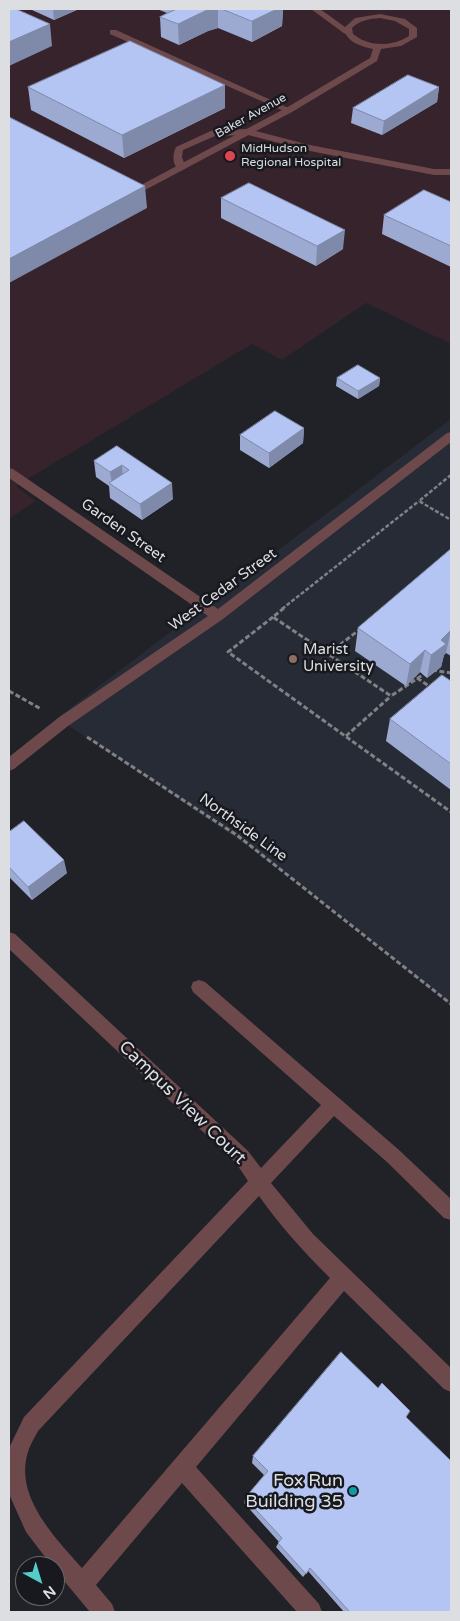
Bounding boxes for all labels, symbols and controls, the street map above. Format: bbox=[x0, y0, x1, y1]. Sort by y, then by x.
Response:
street label: Baker Avenue bbox=[213, 91, 289, 141]
place label: MidHudson Regional Hospital bbox=[241, 142, 341, 170]
marker: MidHudson Regional Hospital bbox=[223, 149, 237, 163]
street label: Garden Street bbox=[77, 495, 169, 567]
street label: West Cedar Street bbox=[166, 545, 280, 635]
place label: Marist University bbox=[303, 641, 374, 676]
marker: Marist University bbox=[287, 653, 299, 665]
street label: Northside Line bbox=[195, 790, 291, 866]
street label: Campus View Court bbox=[114, 1037, 250, 1169]
place label: Fox Run Building 35 bbox=[245, 1470, 343, 1512]
marker: Fox Run Building 35 bbox=[347, 1485, 359, 1497]
north arrow bbox=[15, 1556, 65, 1606]
text: N bbox=[39, 1582, 59, 1602]

